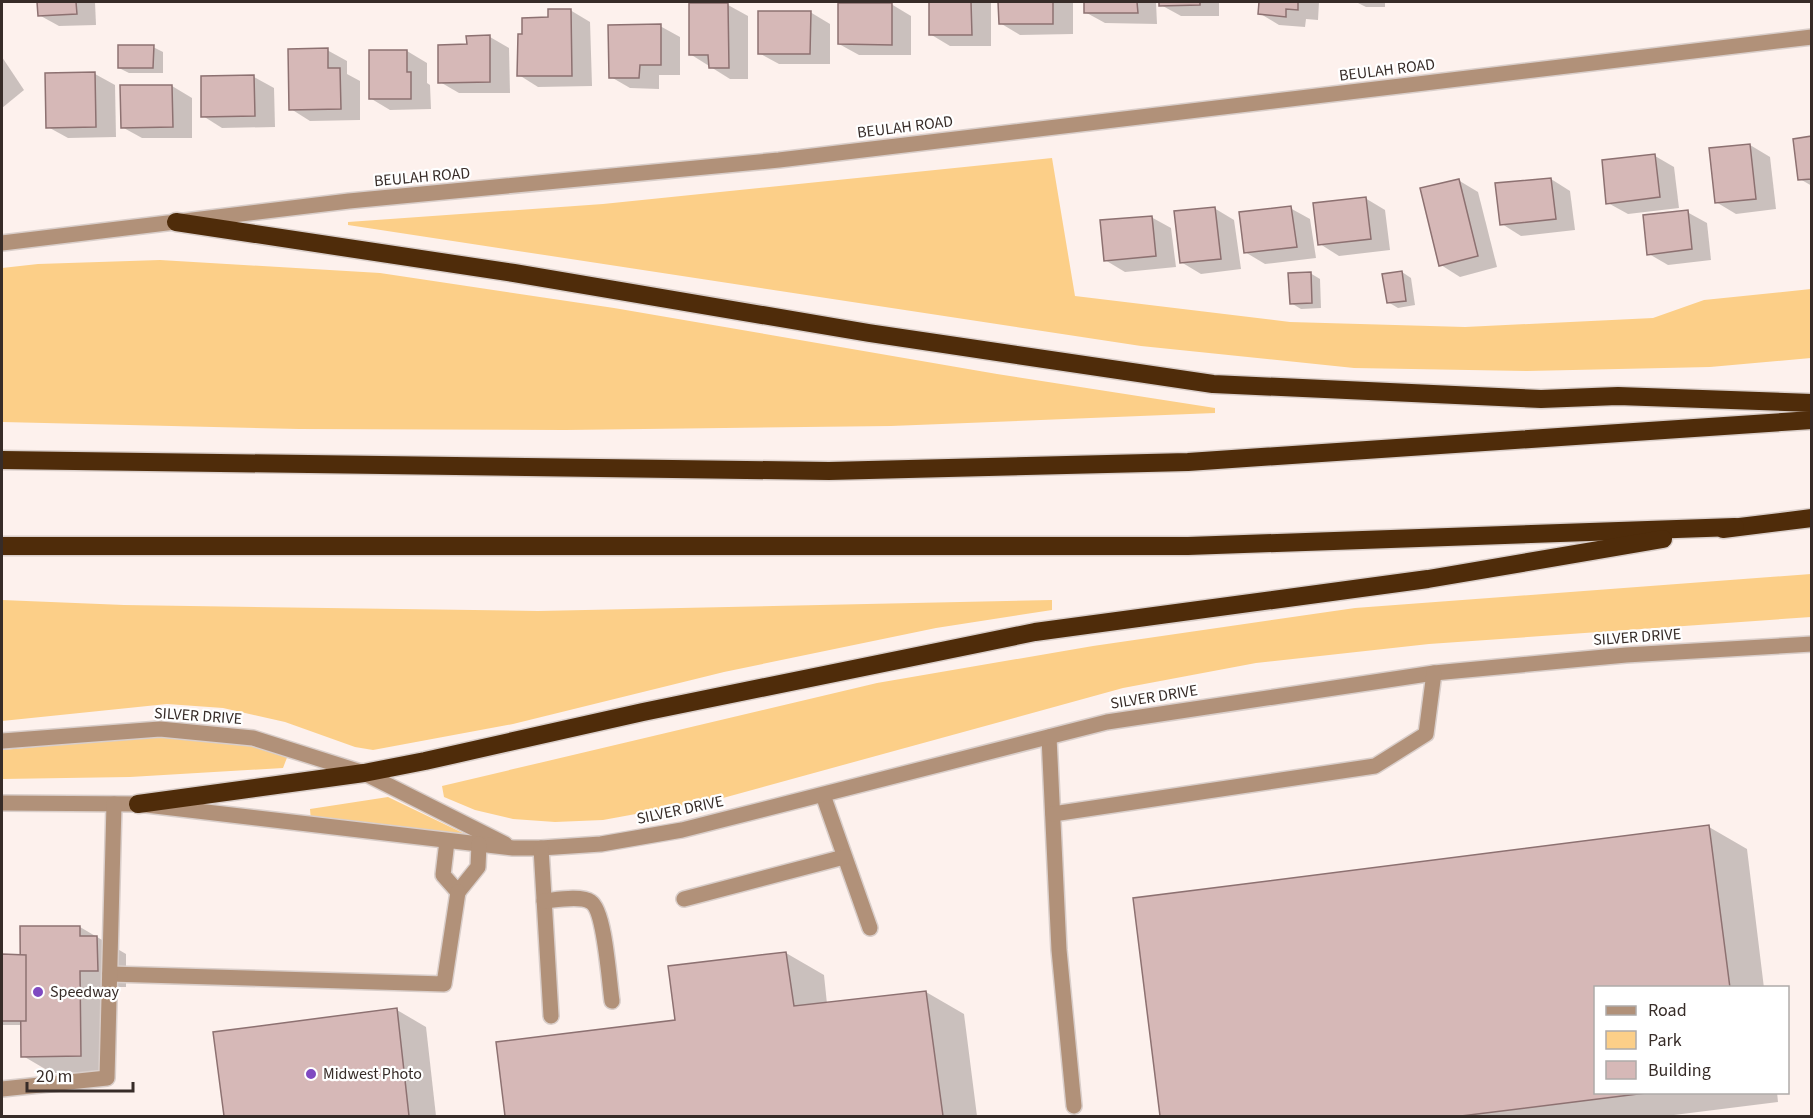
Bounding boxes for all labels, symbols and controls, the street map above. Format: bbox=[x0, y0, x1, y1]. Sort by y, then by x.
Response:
street label: BEULAH ROAD bbox=[1338, 53, 1436, 87]
street label: BEULAH ROAD bbox=[856, 110, 954, 144]
street label: BEULAH ROAD bbox=[373, 162, 471, 192]
street label: SILVER DRIVE bbox=[1592, 623, 1682, 651]
street label: SILVER DRIVE bbox=[1109, 679, 1199, 715]
street label: SILVER DRIVE bbox=[153, 702, 243, 730]
street label: SILVER DRIVE bbox=[635, 790, 725, 830]
place label: Speedway bbox=[50, 981, 120, 1003]
marker: Speedway bbox=[31, 985, 45, 999]
legend bbox=[1594, 986, 1789, 1094]
text: Road bbox=[1648, 998, 1687, 1023]
text: Park bbox=[1648, 1028, 1682, 1053]
scale bar bbox=[27, 1055, 134, 1093]
text: Building bbox=[1648, 1058, 1711, 1083]
place label: Midwest Photo bbox=[323, 1063, 422, 1085]
text: 20 m bbox=[36, 1064, 72, 1089]
marker: Midwest Photo bbox=[304, 1067, 318, 1081]

